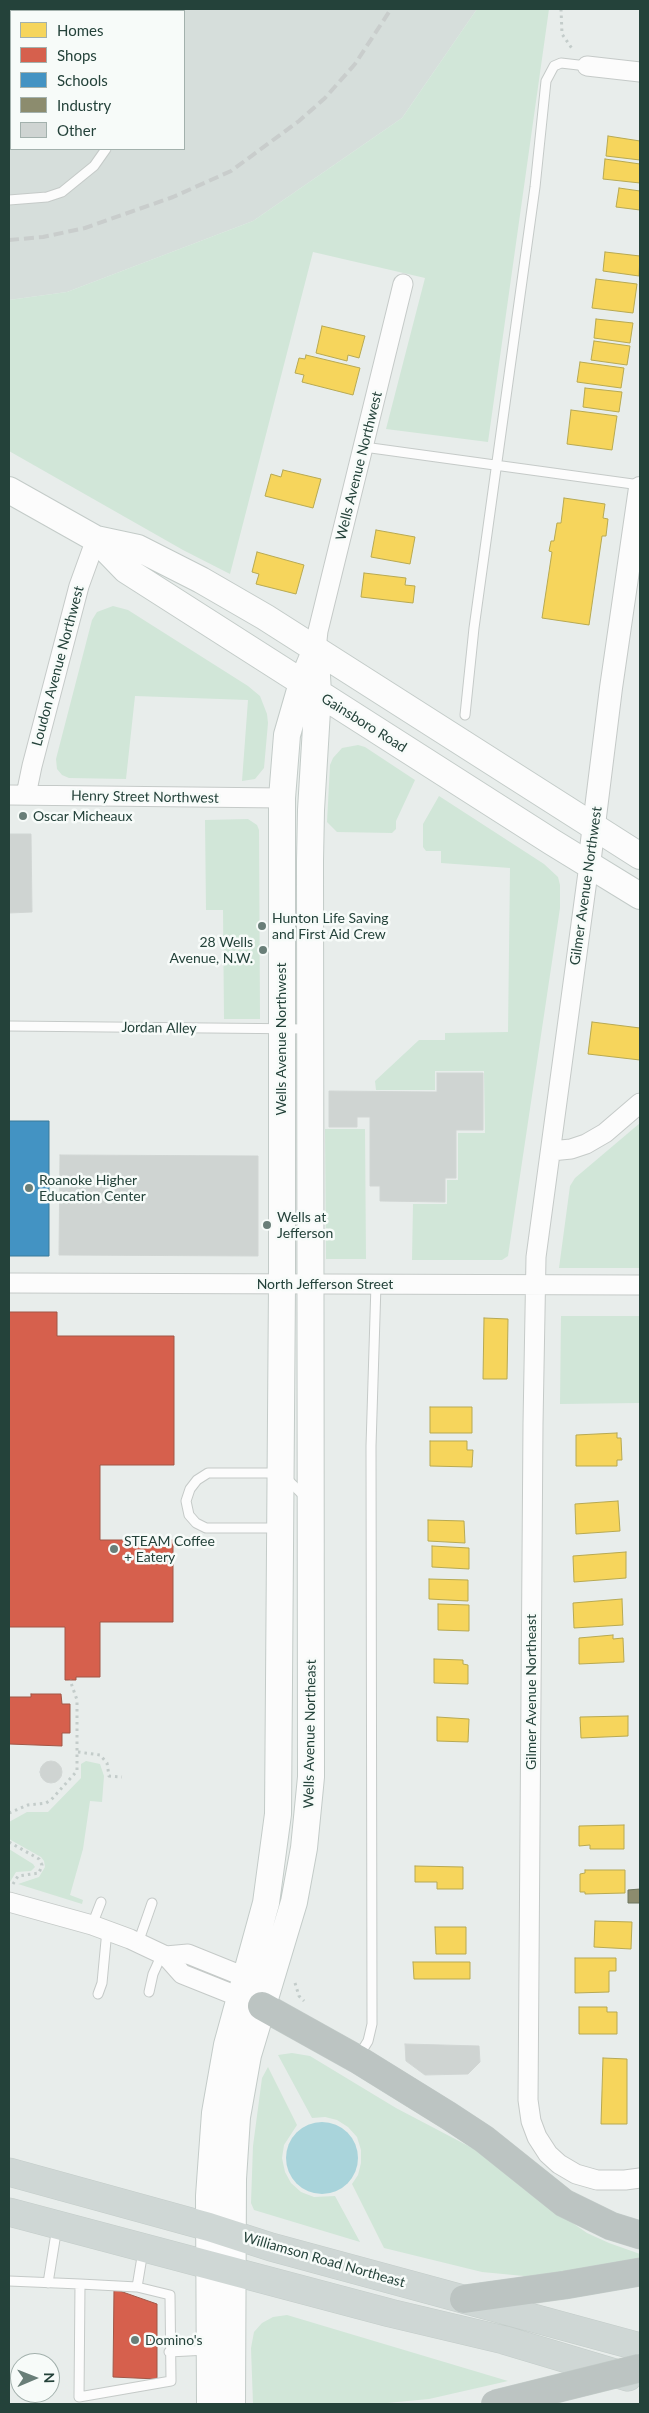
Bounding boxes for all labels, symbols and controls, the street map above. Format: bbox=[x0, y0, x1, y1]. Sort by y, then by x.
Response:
legend bbox=[10, 10, 185, 150]
text: Homes bbox=[57, 21, 103, 39]
text: Shops bbox=[57, 46, 97, 64]
text: Schools bbox=[57, 71, 108, 89]
text: Industry bbox=[57, 96, 111, 114]
text: Other bbox=[57, 121, 96, 139]
street label: Wells Avenue Northwest bbox=[332, 390, 386, 542]
street label: Loudon Avenue Northwest bbox=[29, 584, 87, 748]
street label: Gainsboro Road bbox=[318, 690, 410, 756]
street label: Henry Street Northwest bbox=[71, 787, 219, 807]
street label: Gilmer Avenue Northwest bbox=[567, 806, 605, 966]
place label: Oscar Micheaux bbox=[33, 808, 132, 824]
marker: Oscar Micheaux bbox=[17, 810, 29, 822]
place label: Hunton Life Saving and First Aid Crew bbox=[272, 910, 389, 942]
marker: Hunton Life Saving and First Aid Crew bbox=[256, 920, 268, 932]
place label: 28 Wells Avenue, N.W. bbox=[170, 934, 253, 966]
marker: 28 Wells Avenue, N.W. bbox=[257, 944, 269, 956]
street label: Wells Avenue Northwest bbox=[273, 963, 289, 1115]
street label: Jordan Alley bbox=[121, 1019, 197, 1037]
place label: Roanoke Higher Education Center bbox=[39, 1172, 146, 1204]
marker: Roanoke Higher Education Center bbox=[23, 1182, 35, 1194]
place label: Wells at Jefferson bbox=[277, 1209, 333, 1242]
marker: Wells at Jefferson bbox=[261, 1219, 273, 1231]
street label: North Jefferson Street bbox=[257, 1276, 393, 1292]
place label: STEAM Coffee + Eatery bbox=[124, 1533, 215, 1565]
marker: STEAM Coffee + Eatery bbox=[108, 1543, 120, 1555]
street label: Gilmer Avenue Northeast bbox=[523, 1614, 539, 1770]
street label: Wells Avenue Northeast bbox=[300, 1659, 320, 1809]
street label: Williamson Road Northeast bbox=[241, 2229, 407, 2291]
place label: Domino's bbox=[145, 2332, 203, 2348]
marker: Domino's bbox=[129, 2334, 141, 2346]
north arrow bbox=[10, 2353, 60, 2403]
text: N bbox=[41, 2372, 58, 2383]

